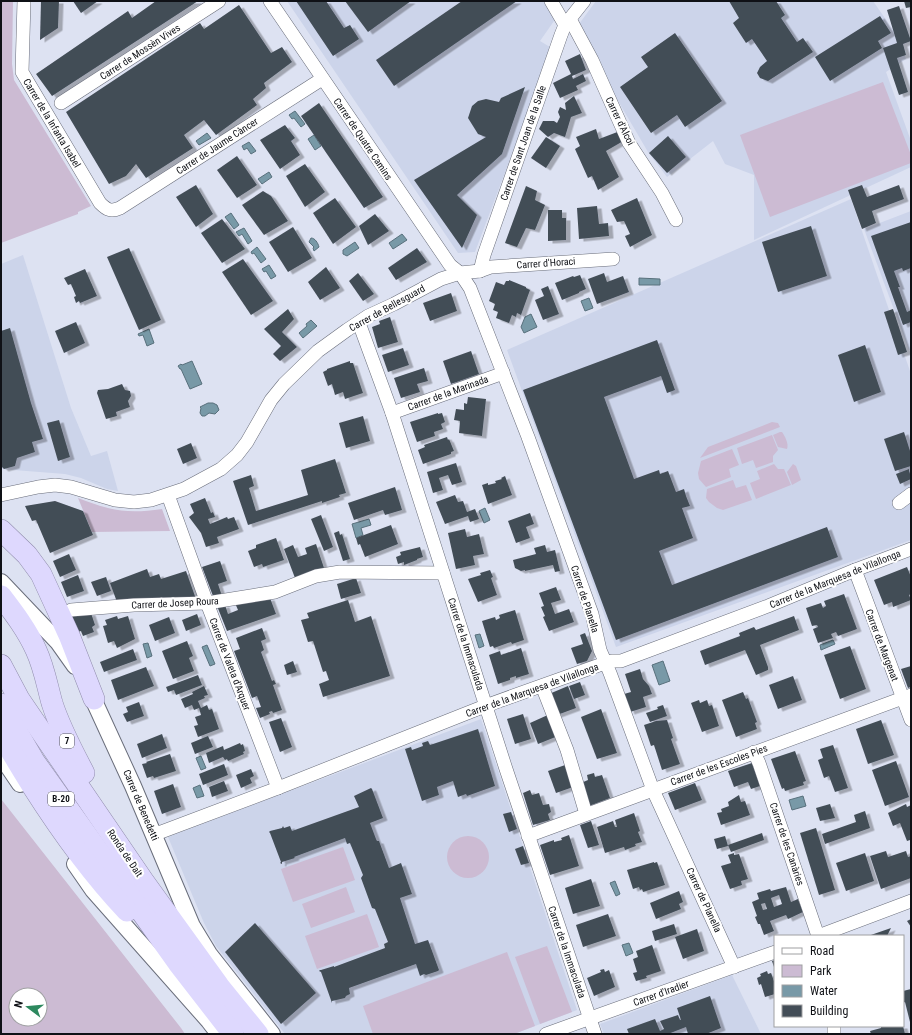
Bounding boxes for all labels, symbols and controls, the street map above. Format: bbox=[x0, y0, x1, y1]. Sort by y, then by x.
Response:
street label: Carrer de Mossèn Vives bbox=[98, 22, 182, 82]
street label: Carrer de la Infanta Isabel bbox=[21, 77, 83, 169]
street label: Carrer de Sant Joan de la Salle bbox=[498, 84, 548, 202]
street label: Carrer d'Alcoi bbox=[604, 95, 636, 147]
street label: Carrer de Quatre Camins bbox=[331, 96, 395, 183]
street label: Carrer de Jaume Càncer bbox=[174, 115, 260, 177]
street label: Carrer d'Horaci bbox=[516, 255, 576, 271]
street label: Carrer de Bellesguard bbox=[347, 283, 427, 333]
street label: Carrer de la Marinada bbox=[406, 373, 490, 413]
street label: Carrer de la Marquesa de Vilallonga bbox=[768, 548, 902, 610]
street label: Carrer de Planella bbox=[569, 564, 601, 634]
street label: Carrer de Josep Roura bbox=[131, 595, 219, 611]
street label: Carrer de la Immaculada bbox=[446, 596, 486, 692]
street label: Carrer de Margenat bbox=[863, 608, 901, 682]
street label: Carrer de Valeta d'Arquer bbox=[207, 616, 253, 712]
street label: Carrer de la Marquesa de Vilallonga bbox=[464, 661, 600, 719]
road number: 7 bbox=[60, 734, 74, 748]
street label: Carrer de les Escoles Pies bbox=[669, 742, 769, 788]
street label: Carrer de Benedetti bbox=[121, 768, 161, 842]
road number: B-20 bbox=[48, 792, 74, 806]
street label: Carrer de les Canàries bbox=[768, 801, 806, 887]
street label: Ronda de Dalt bbox=[105, 827, 145, 879]
street label: Carrer de Planella bbox=[684, 866, 724, 934]
street label: Carrer de la Immaculada bbox=[546, 905, 588, 1000]
legend bbox=[774, 935, 904, 1027]
text: Road bbox=[810, 944, 834, 958]
text: Park bbox=[810, 964, 832, 978]
street label: Carrer d'Iradier bbox=[632, 978, 690, 1008]
text: Water bbox=[810, 984, 838, 998]
north arrow bbox=[8, 987, 48, 1027]
text: N bbox=[12, 999, 26, 1009]
text: Building bbox=[810, 1004, 848, 1018]

